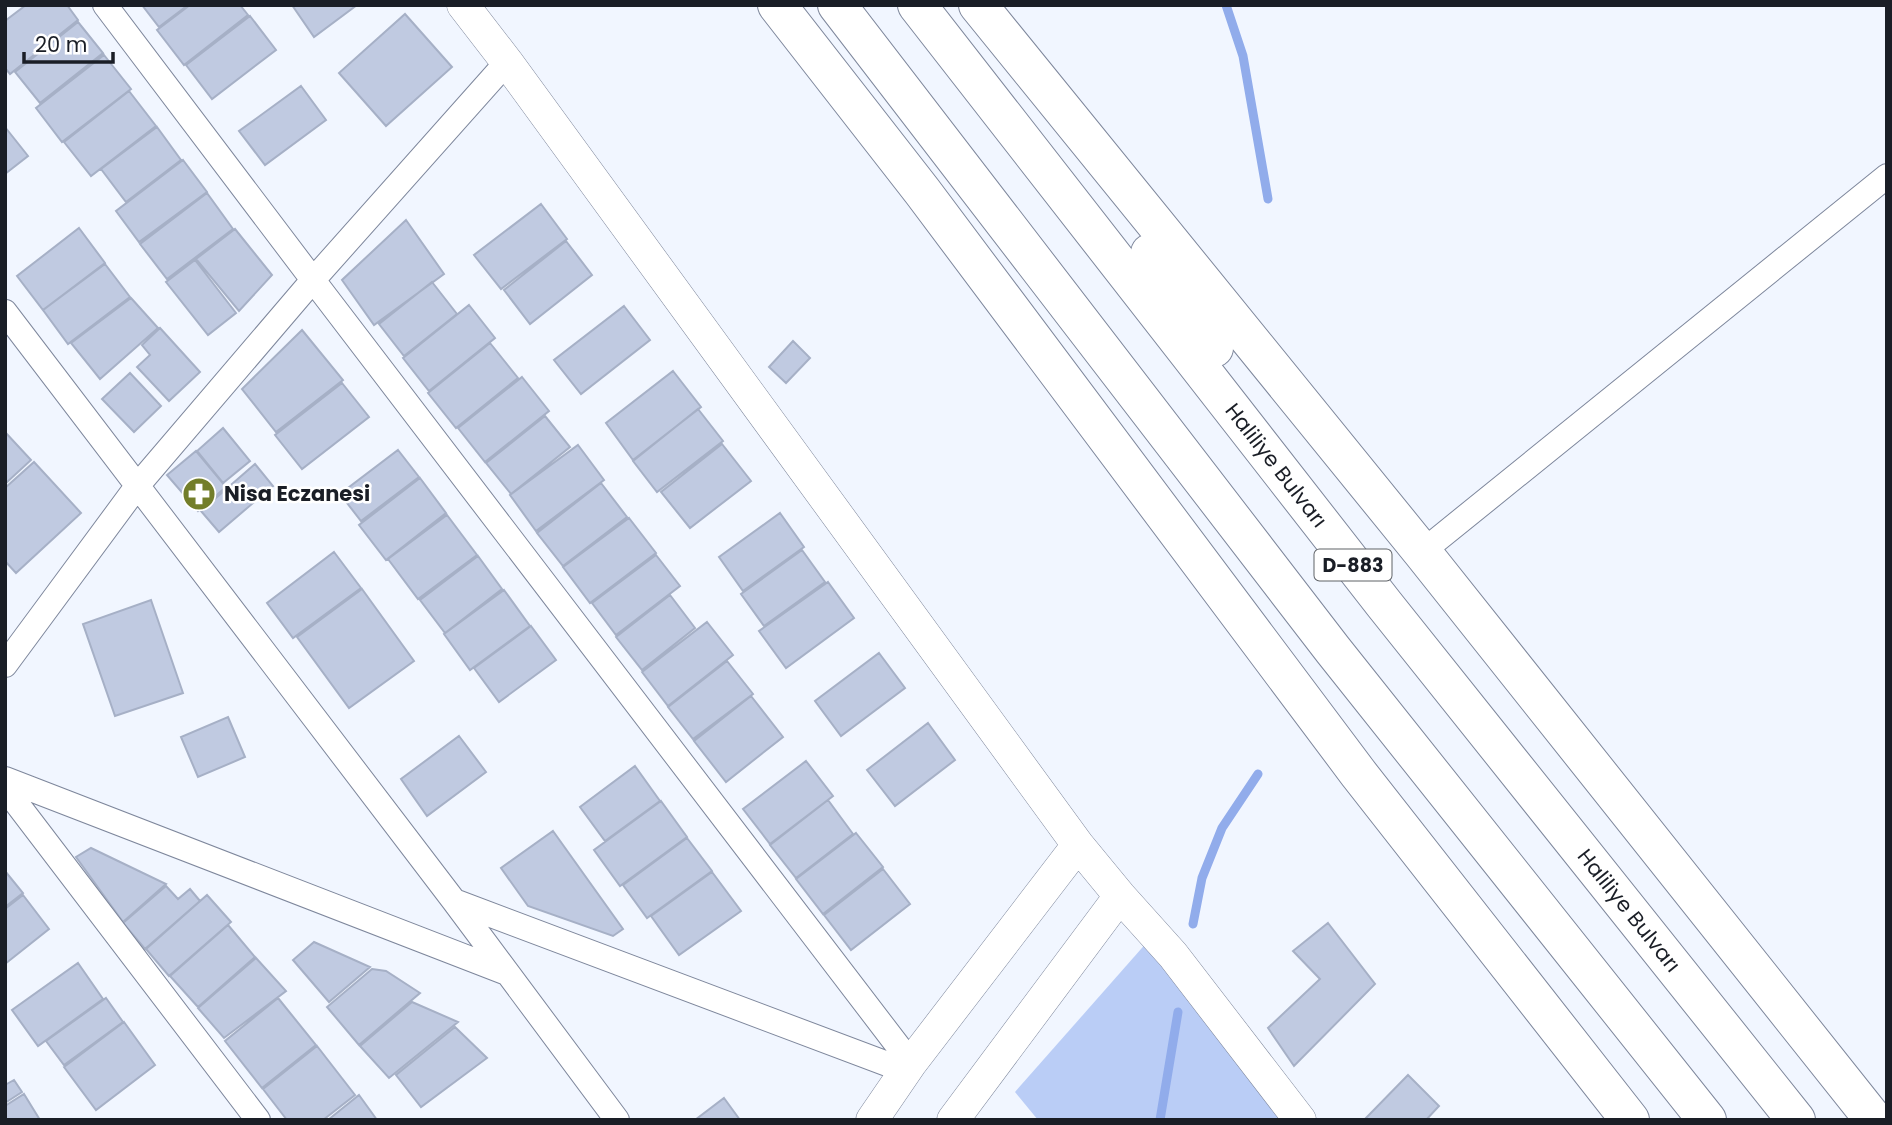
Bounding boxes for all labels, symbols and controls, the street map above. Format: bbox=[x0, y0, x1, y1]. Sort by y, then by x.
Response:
scale bar bbox=[24, 21, 114, 65]
text: 20 m bbox=[35, 30, 88, 59]
street label: Haliliye Bulvarı bbox=[1219, 397, 1334, 533]
pharmacy icon: Nisa Eczanesi bbox=[180, 475, 218, 513]
place label: Nisa Eczanesi bbox=[224, 479, 370, 508]
road number: D-883 bbox=[1314, 550, 1392, 580]
street label: Haliliye Bulvarı bbox=[1571, 843, 1688, 978]

